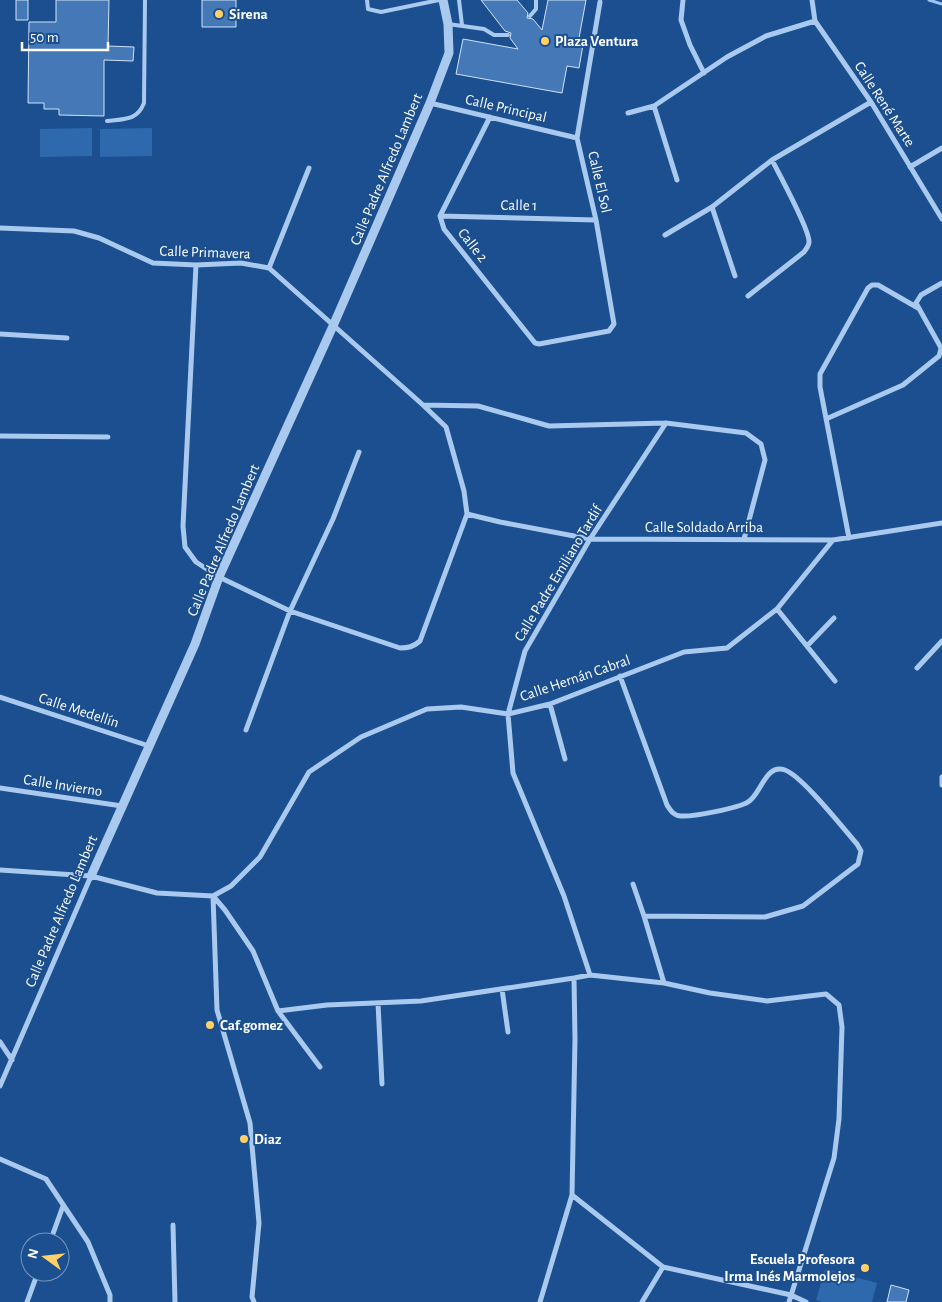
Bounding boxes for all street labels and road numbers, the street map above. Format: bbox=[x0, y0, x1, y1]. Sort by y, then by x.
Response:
street label: Calle René Marte bbox=[852, 59, 918, 150]
street label: Calle Padre Alfredo Lambert bbox=[348, 91, 425, 247]
street label: Calle Principal bbox=[464, 92, 548, 125]
street label: Calle El Sol bbox=[585, 150, 614, 214]
street label: Calle 1 bbox=[501, 198, 537, 213]
street label: Calle 2 bbox=[455, 226, 490, 265]
street label: Calle Primavera bbox=[159, 243, 251, 262]
street label: Calle Padre Alfredo Lambert bbox=[185, 462, 262, 618]
street label: Calle Padre Emiliano Tardif bbox=[512, 501, 606, 644]
street label: Calle Soldado Arriba bbox=[645, 520, 763, 535]
street label: Calle Hernán Cabral bbox=[518, 653, 632, 704]
street label: Calle Medellín bbox=[37, 690, 121, 731]
street label: Calle Invierno bbox=[22, 772, 103, 799]
street label: Calle Padre Alfredo Lambert bbox=[23, 833, 100, 989]

